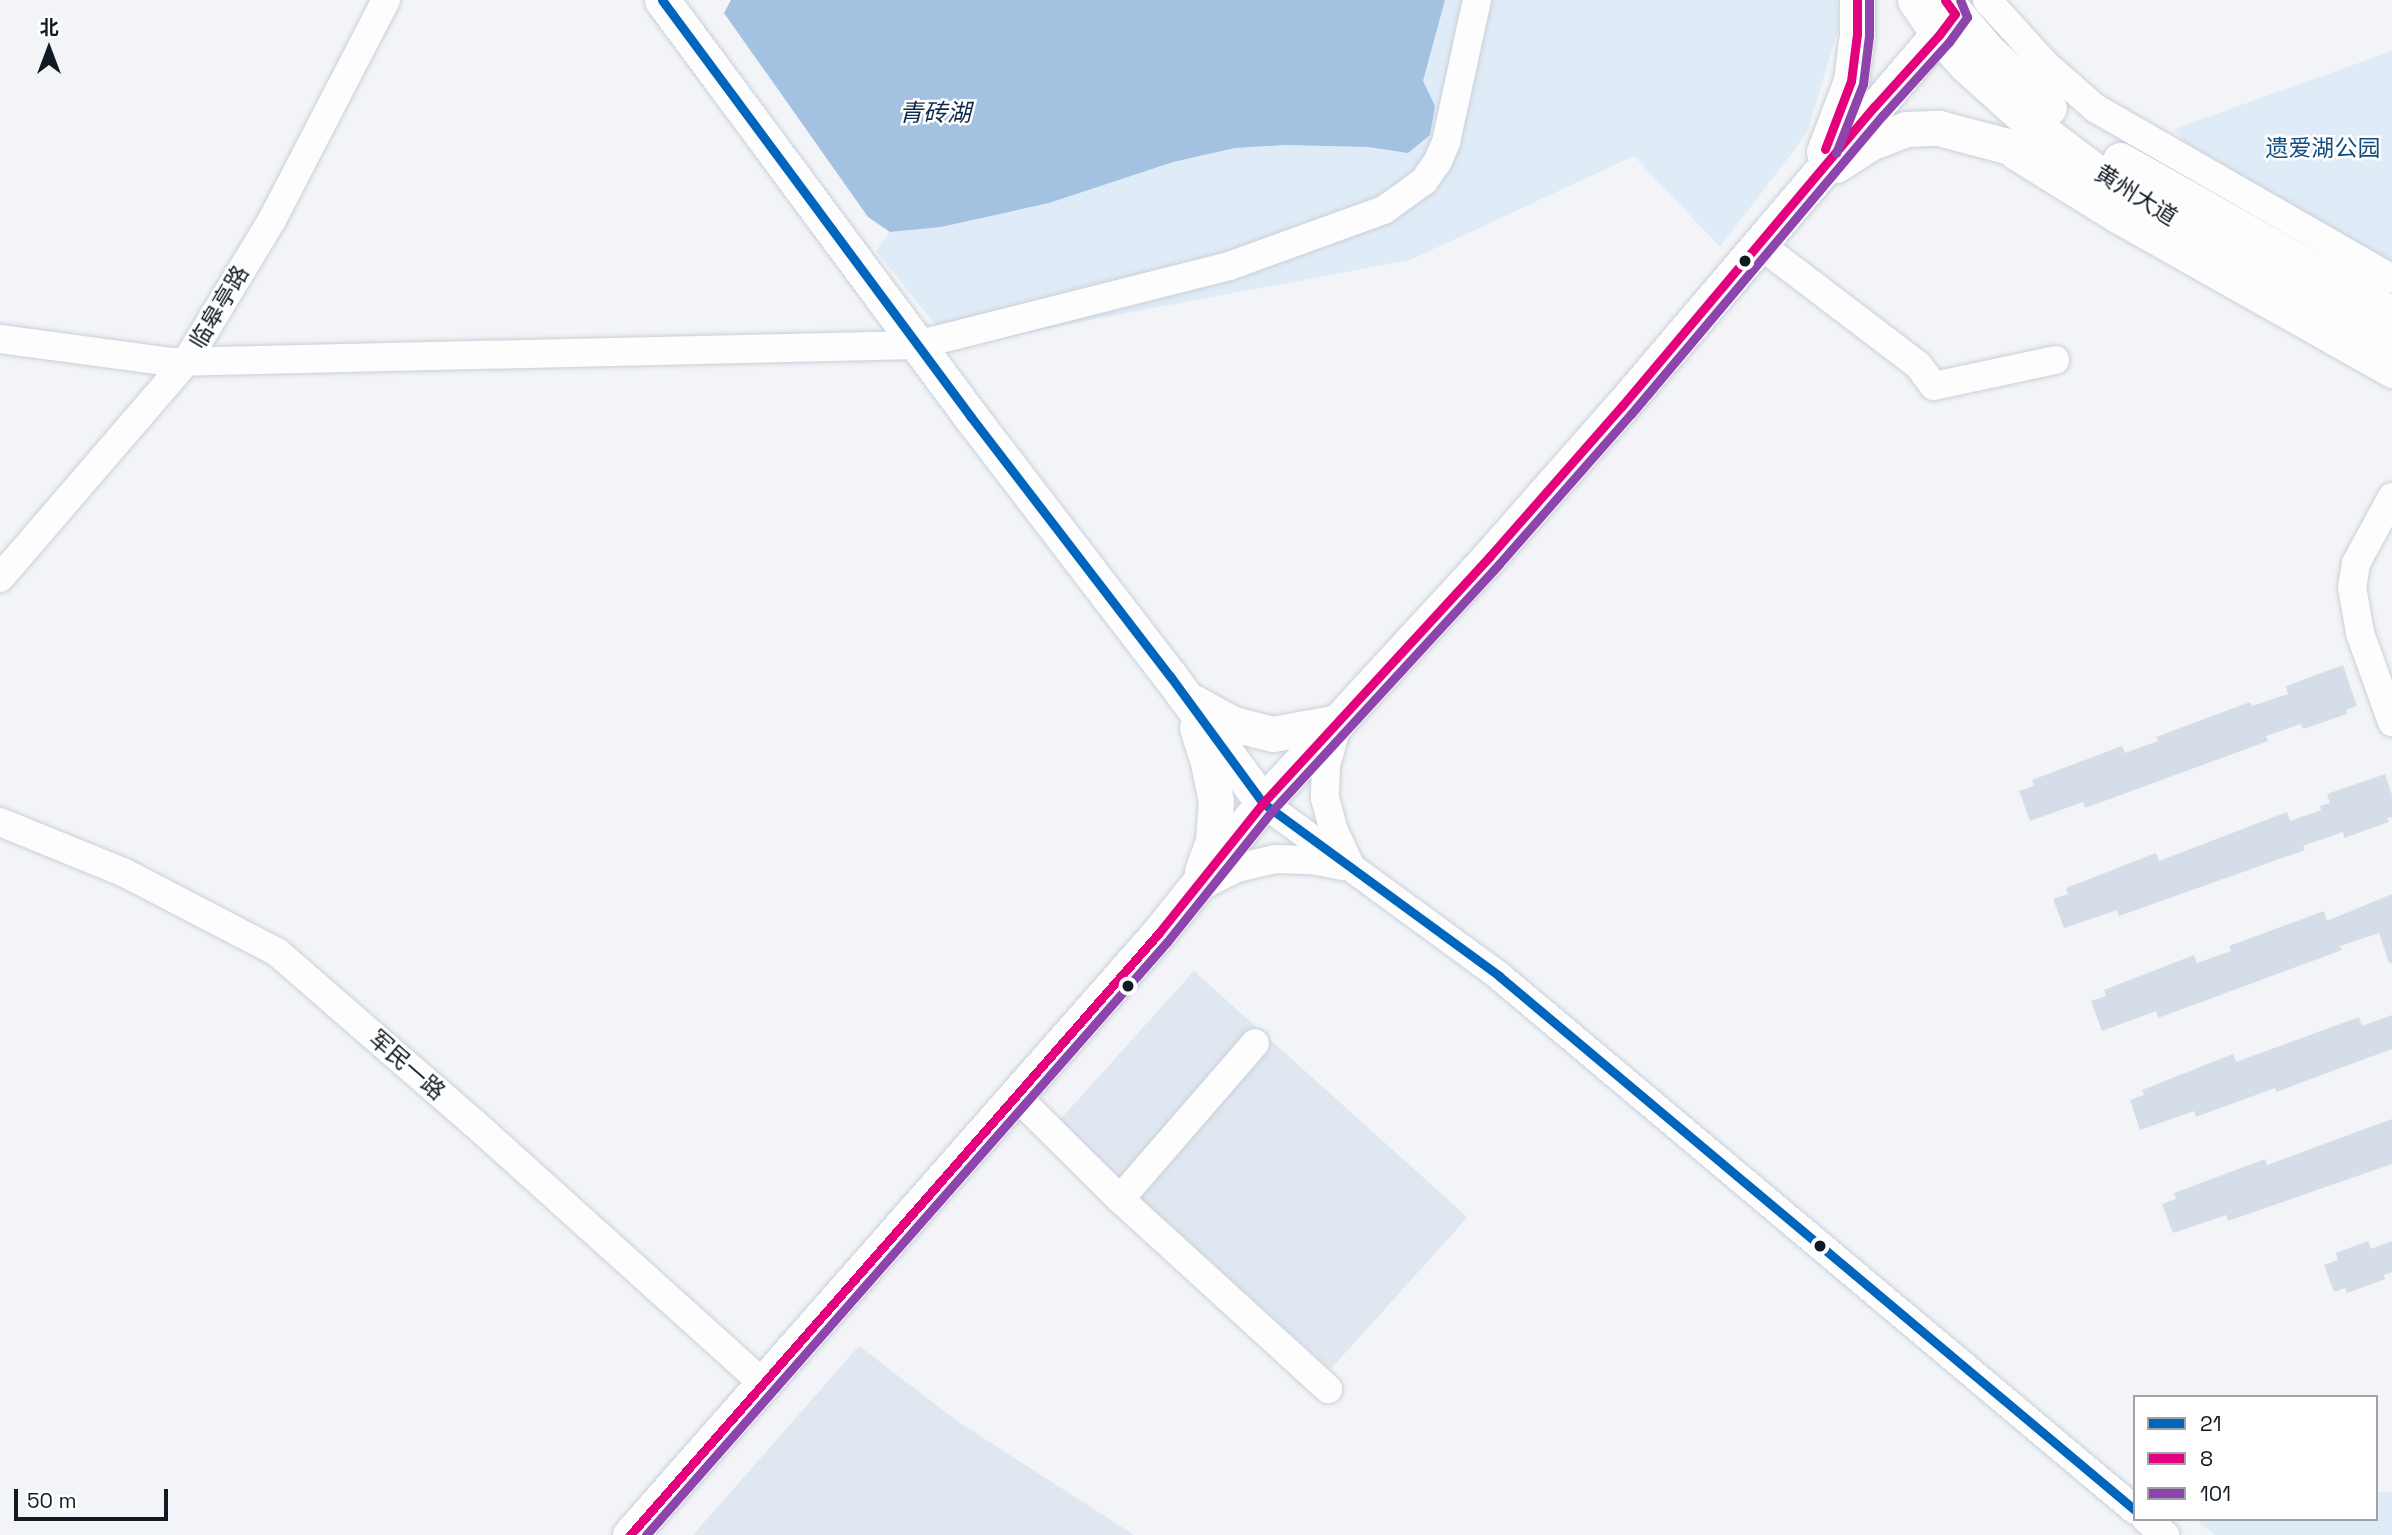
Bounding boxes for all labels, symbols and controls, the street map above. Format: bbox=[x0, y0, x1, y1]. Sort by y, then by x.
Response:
north arrow bbox=[14, 14, 84, 84]
text: 北 bbox=[39, 15, 59, 40]
water label: 青砖湖 bbox=[899, 99, 971, 127]
park label: 遗爱湖公园 bbox=[2266, 134, 2380, 162]
street label: 黄州大道 bbox=[2090, 159, 2182, 231]
unlabelled marker bbox=[1738, 254, 1752, 268]
street label: 临皋亭路 bbox=[183, 260, 255, 354]
unlabelled marker bbox=[1121, 979, 1135, 993]
street label: 军民一路 bbox=[363, 1024, 451, 1106]
unlabelled marker bbox=[1813, 1239, 1827, 1253]
legend bbox=[2133, 1395, 2378, 1521]
text: 21 bbox=[2200, 1410, 2221, 1437]
text: 8 bbox=[2200, 1445, 2213, 1472]
scale bar bbox=[18, 1476, 172, 1520]
text: 101 bbox=[2200, 1480, 2231, 1507]
text: 50 m bbox=[27, 1487, 77, 1514]

